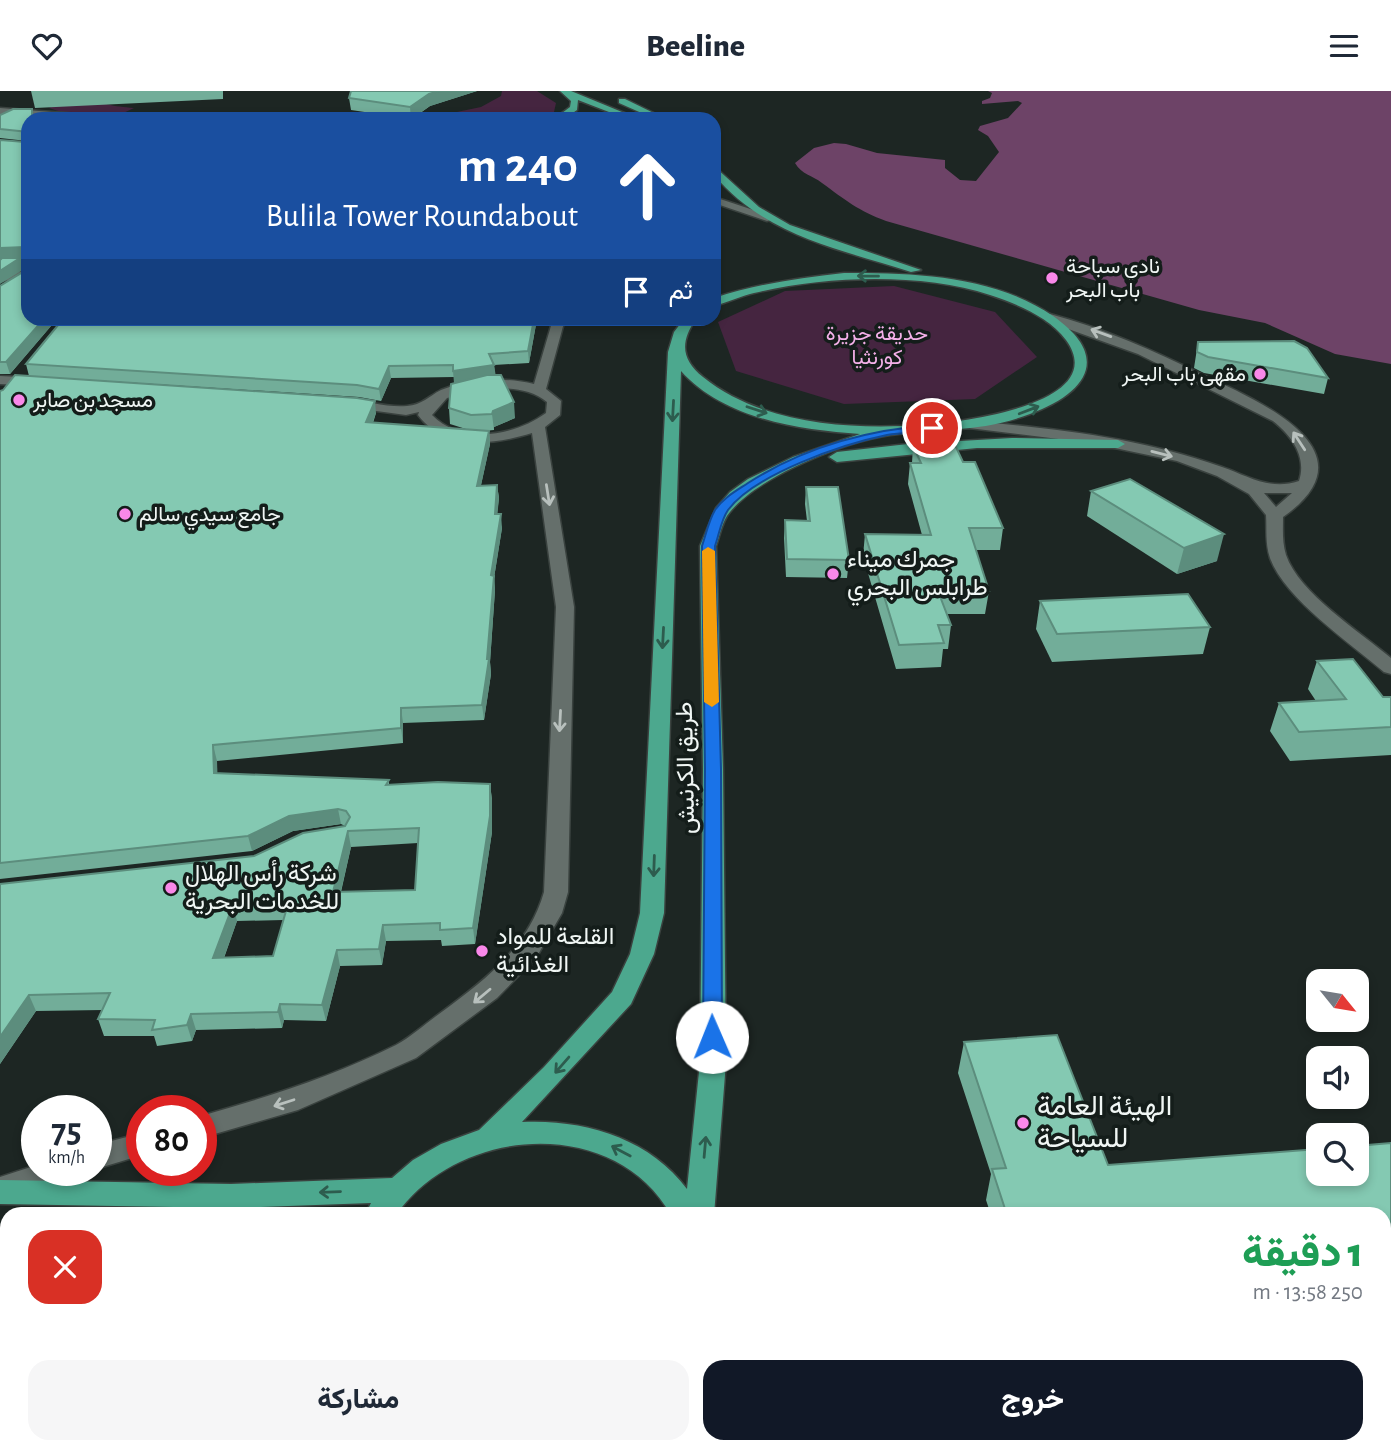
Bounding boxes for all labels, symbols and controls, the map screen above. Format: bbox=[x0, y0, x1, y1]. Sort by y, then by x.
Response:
icon: heart bbox=[28, 27, 66, 65]
icon: menu bbox=[1325, 27, 1363, 65]
text: Beeline bbox=[646, 30, 745, 62]
icon: ahead bbox=[602, 140, 693, 231]
text: 240 m bbox=[458, 142, 578, 191]
text: Bulila Tower Roundabout bbox=[266, 200, 578, 232]
place label: نادي سباحة باب البحر bbox=[1065, 256, 1160, 303]
one-way arrow bbox=[857, 269, 880, 283]
marker: نادي سباحة باب البحر bbox=[1044, 270, 1060, 286]
icon: arrive bbox=[617, 273, 655, 311]
text: ثم bbox=[669, 278, 693, 304]
park label: حديقة جزيرة كورنثيا bbox=[826, 323, 928, 370]
one-way arrow bbox=[1091, 326, 1112, 338]
place label: مقهى باب البحر bbox=[1121, 364, 1246, 387]
marker: مقهى باب البحر bbox=[1252, 366, 1268, 382]
place label: مسجد بن صابر bbox=[32, 390, 153, 413]
marker: مسجد بن صابر bbox=[11, 392, 27, 408]
pin bbox=[902, 398, 962, 458]
one-way arrow bbox=[666, 399, 679, 422]
one-way arrow bbox=[1017, 403, 1039, 416]
one-way arrow bbox=[746, 405, 768, 418]
icon: arrive bbox=[913, 409, 951, 447]
one-way arrow bbox=[1291, 431, 1305, 451]
one-way arrow bbox=[1150, 447, 1173, 461]
one-way arrow bbox=[542, 483, 555, 505]
place label: جامع سيدي سالم bbox=[139, 504, 281, 531]
marker: جامع سيدي سالم bbox=[117, 506, 133, 522]
place label: جمرك ميناء طرابلس البحري bbox=[847, 548, 988, 606]
marker: جمرك ميناء طرابلس البحري bbox=[825, 566, 841, 582]
one-way arrow bbox=[656, 627, 669, 650]
street label: طريق الكرنيش bbox=[673, 702, 701, 834]
one-way arrow bbox=[553, 709, 566, 731]
one-way arrow bbox=[647, 854, 660, 877]
place label: شركة رأس الهلال للخدمات البحرية bbox=[185, 859, 339, 916]
marker: شركة رأس الهلال للخدمات البحرية bbox=[163, 880, 179, 896]
place label: القلعة للمواد الغذائية bbox=[496, 925, 614, 978]
marker: القلعة للمواد الغذائية bbox=[474, 943, 490, 959]
north arrow bbox=[1306, 969, 1368, 1033]
map controls bbox=[1306, 969, 1369, 1186]
one-way arrow bbox=[474, 988, 492, 1003]
position arrow bbox=[675, 1000, 749, 1074]
button: sound bbox=[1306, 1046, 1369, 1109]
one-way arrow bbox=[554, 1055, 570, 1073]
place label: الهيئة العامة للسياحة bbox=[1037, 1093, 1172, 1153]
speed limit sign: 80 bbox=[126, 1095, 217, 1186]
one-way arrow bbox=[273, 1098, 295, 1110]
text: 75 bbox=[51, 1114, 82, 1149]
marker: الهيئة العامة للسياحة bbox=[1015, 1115, 1031, 1131]
button: search bbox=[1306, 1123, 1369, 1186]
one-way arrow bbox=[699, 1136, 712, 1158]
one-way arrow bbox=[612, 1144, 632, 1158]
text: km/h bbox=[48, 1149, 85, 1167]
one-way arrow bbox=[319, 1186, 342, 1199]
button: close bbox=[28, 1230, 102, 1304]
text: 1 دقيقة bbox=[1242, 1232, 1363, 1274]
text: 250 m · 13:58 bbox=[1253, 1281, 1363, 1304]
button: مشاركة bbox=[28, 1360, 689, 1440]
button: خروج bbox=[703, 1360, 1363, 1440]

